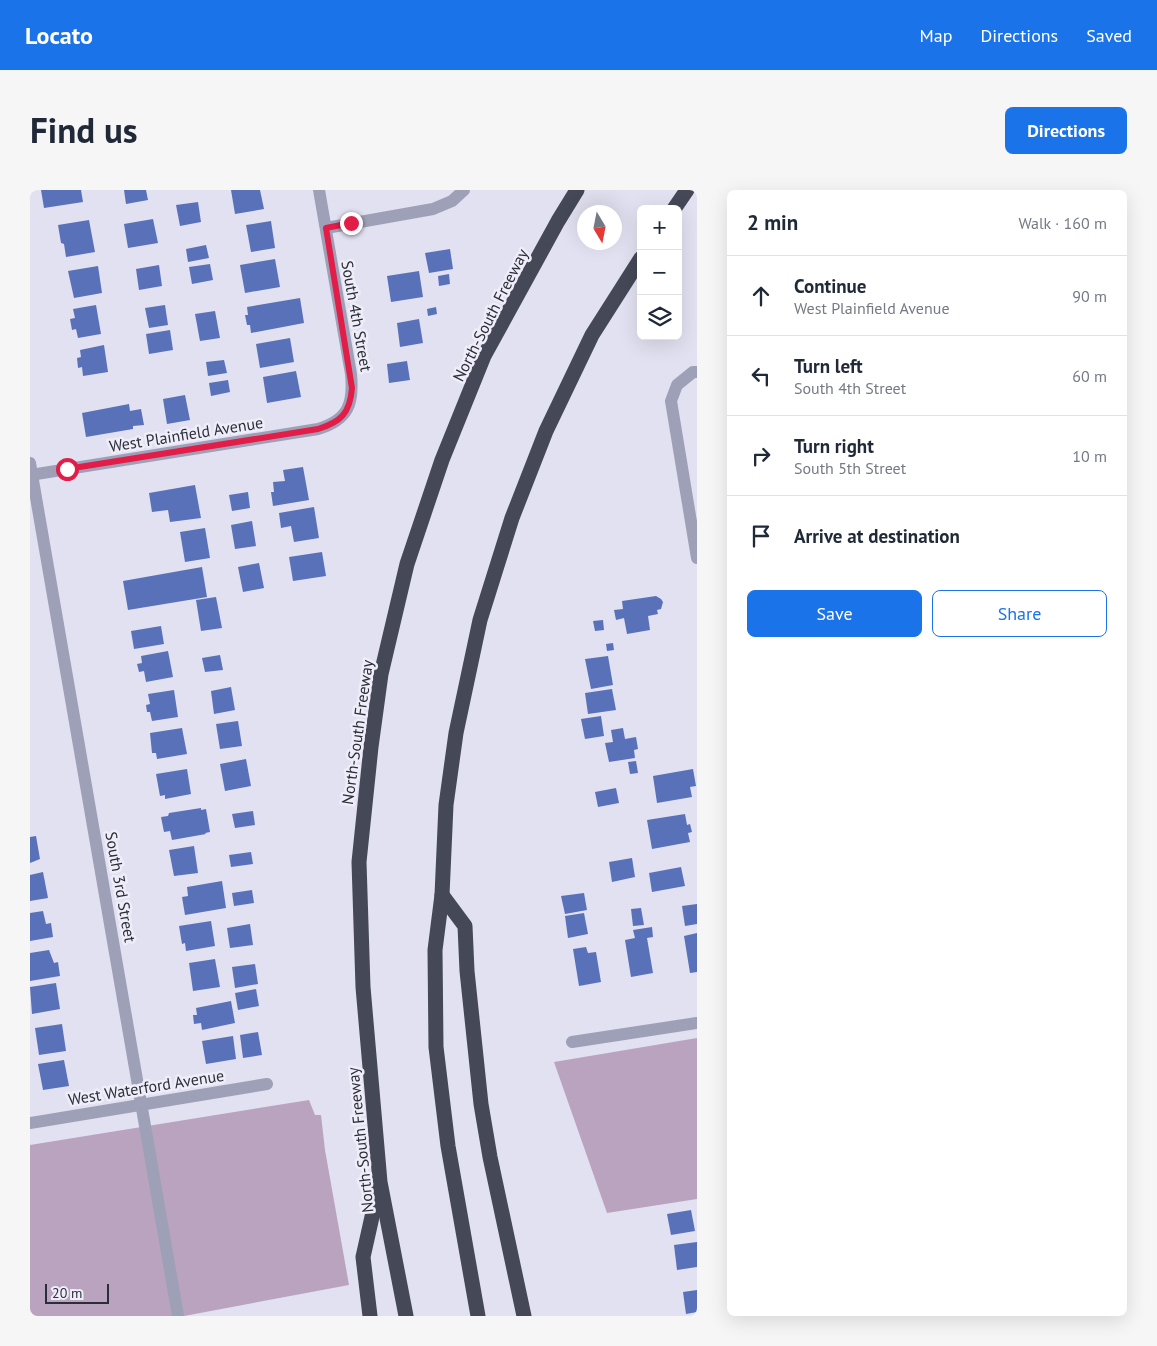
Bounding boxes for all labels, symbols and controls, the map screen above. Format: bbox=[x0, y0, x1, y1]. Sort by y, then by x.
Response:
text: Locato bbox=[25, 20, 93, 51]
text: Map bbox=[920, 24, 952, 47]
text: Directions bbox=[980, 24, 1058, 47]
text: Saved bbox=[1086, 24, 1132, 47]
text: Find us bbox=[30, 107, 138, 153]
button: Directions bbox=[1005, 107, 1127, 154]
north arrow bbox=[577, 205, 622, 250]
map controls bbox=[637, 205, 682, 340]
button: + bbox=[637, 205, 682, 250]
text: 2 min bbox=[747, 209, 798, 236]
route end bbox=[340, 212, 363, 235]
text: Walk · 160 m bbox=[1018, 213, 1107, 233]
street label: North-South Freeway bbox=[448, 245, 532, 385]
button: − bbox=[637, 250, 682, 295]
street label: South 4th Street bbox=[337, 259, 377, 374]
text: Continue bbox=[794, 274, 866, 298]
icon: ahead bbox=[747, 282, 775, 310]
text: 90 m bbox=[1072, 286, 1107, 306]
button: layers bbox=[637, 295, 682, 340]
text: West Plainfield Avenue bbox=[794, 298, 950, 318]
text: Turn left bbox=[794, 354, 863, 378]
icon: left bbox=[747, 362, 775, 390]
text: 60 m bbox=[1072, 366, 1107, 386]
text: South 4th Street bbox=[794, 378, 906, 398]
street label: West Plainfield Avenue bbox=[108, 412, 264, 456]
text: Turn right bbox=[794, 434, 874, 458]
icon: right bbox=[747, 442, 775, 470]
text: 10 m bbox=[1072, 446, 1107, 466]
route start bbox=[56, 458, 79, 481]
text: South 5th Street bbox=[794, 458, 906, 478]
icon: arrive bbox=[747, 522, 775, 550]
text: Arrive at destination bbox=[794, 524, 960, 548]
button: Save bbox=[747, 590, 922, 637]
button: Share bbox=[932, 590, 1107, 637]
street label: North-South Freeway bbox=[337, 658, 377, 806]
street label: South 3rd Street bbox=[101, 830, 141, 944]
street label: West Waterford Avenue bbox=[67, 1065, 225, 1109]
street label: North-South Freeway bbox=[342, 1066, 378, 1214]
scale bar bbox=[45, 1281, 109, 1304]
text: 20 m bbox=[52, 1284, 82, 1302]

